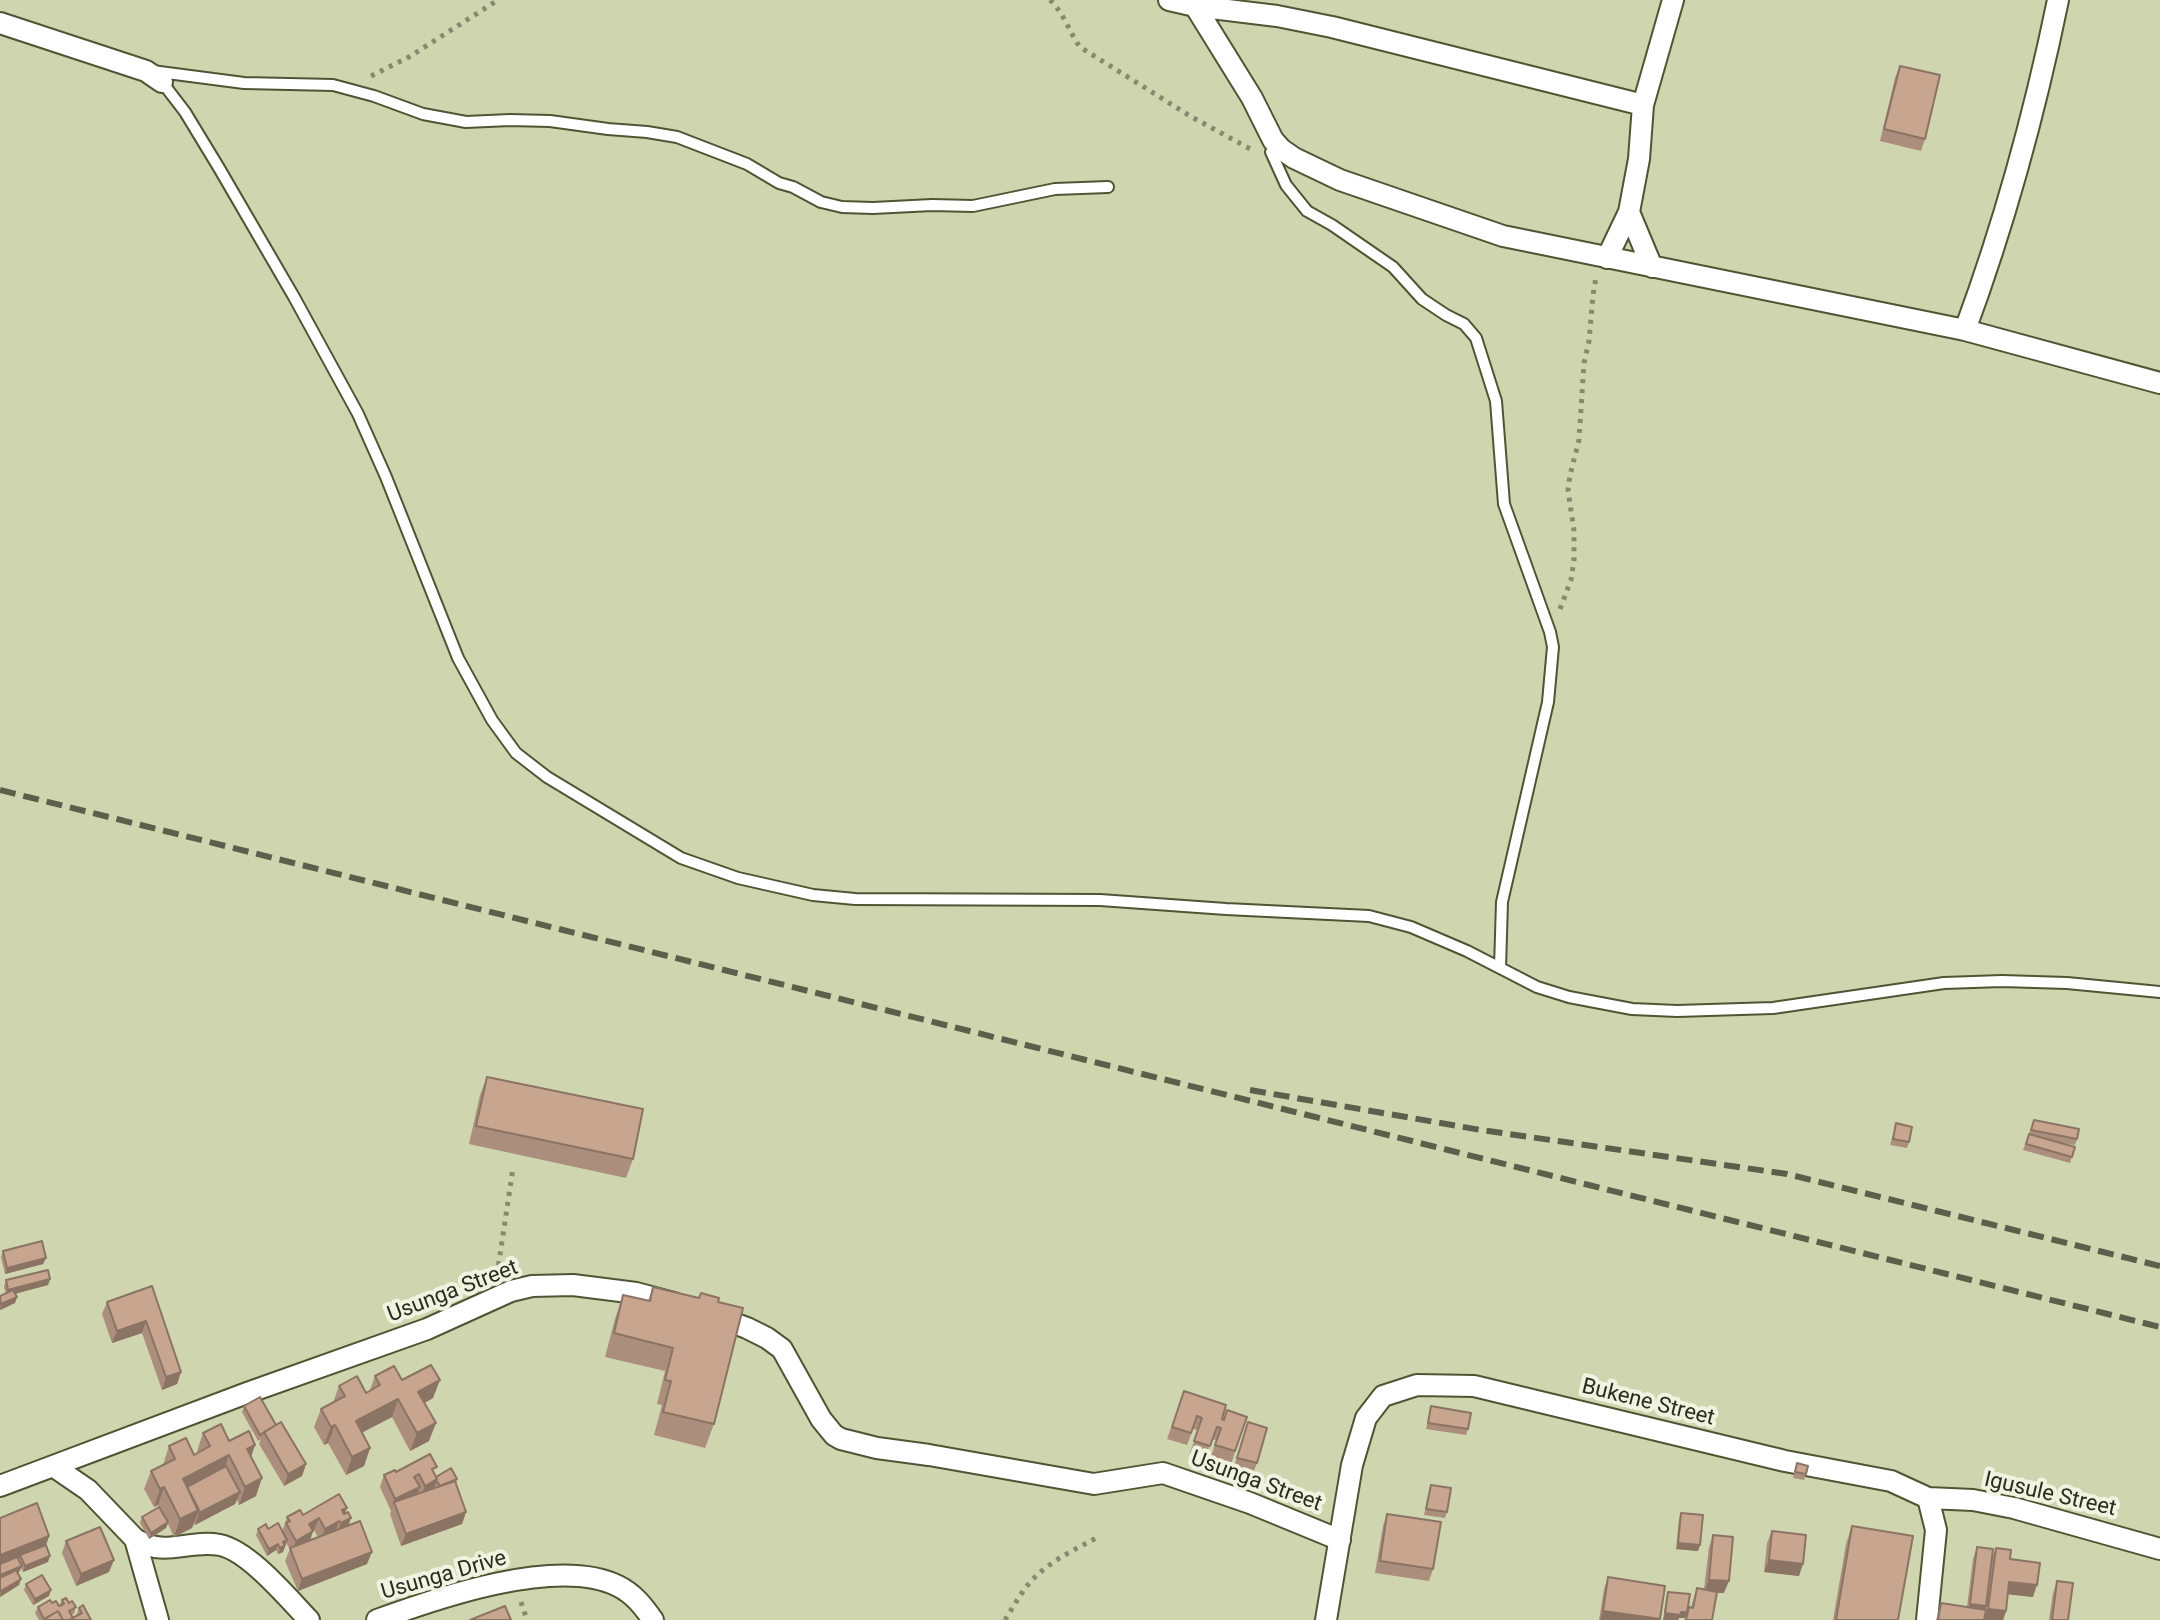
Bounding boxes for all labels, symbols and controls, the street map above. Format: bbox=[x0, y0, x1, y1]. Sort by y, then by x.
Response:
street label: Usunga Street bbox=[384, 1255, 522, 1329]
street label: Bukene Street bbox=[1579, 1374, 1717, 1432]
street label: Usunga Street bbox=[1187, 1446, 1325, 1518]
street label: Igusule Street bbox=[1982, 1467, 2118, 1523]
street label: Usunga Drive bbox=[378, 1546, 510, 1606]

